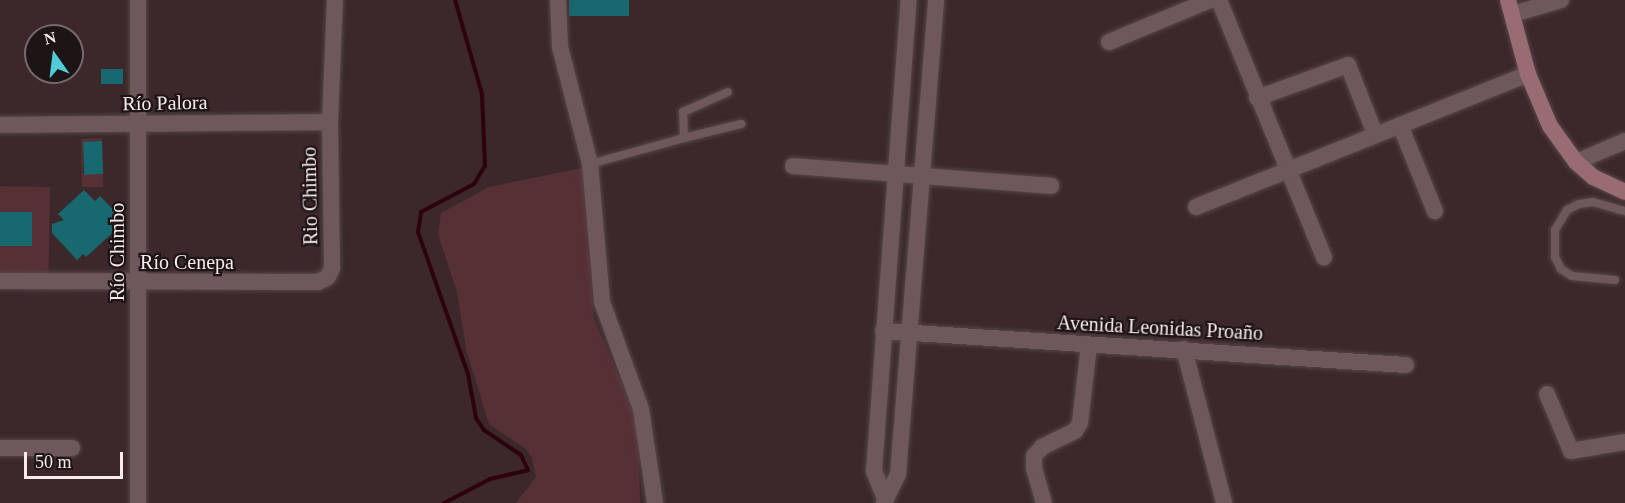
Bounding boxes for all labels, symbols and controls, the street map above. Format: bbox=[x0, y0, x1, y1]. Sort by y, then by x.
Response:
north arrow bbox=[24, 24, 84, 84]
text: N bbox=[42, 28, 58, 48]
street label: Río Palora bbox=[122, 90, 208, 116]
street label: Rio Chimbo bbox=[297, 147, 323, 245]
street label: Río Chimbo bbox=[105, 203, 129, 301]
street label: Río Cenepa bbox=[140, 250, 234, 274]
street label: Avenida Leonidas Proaño bbox=[1056, 311, 1264, 345]
scale bar bbox=[27, 440, 126, 478]
text: 50 m bbox=[35, 452, 72, 472]

